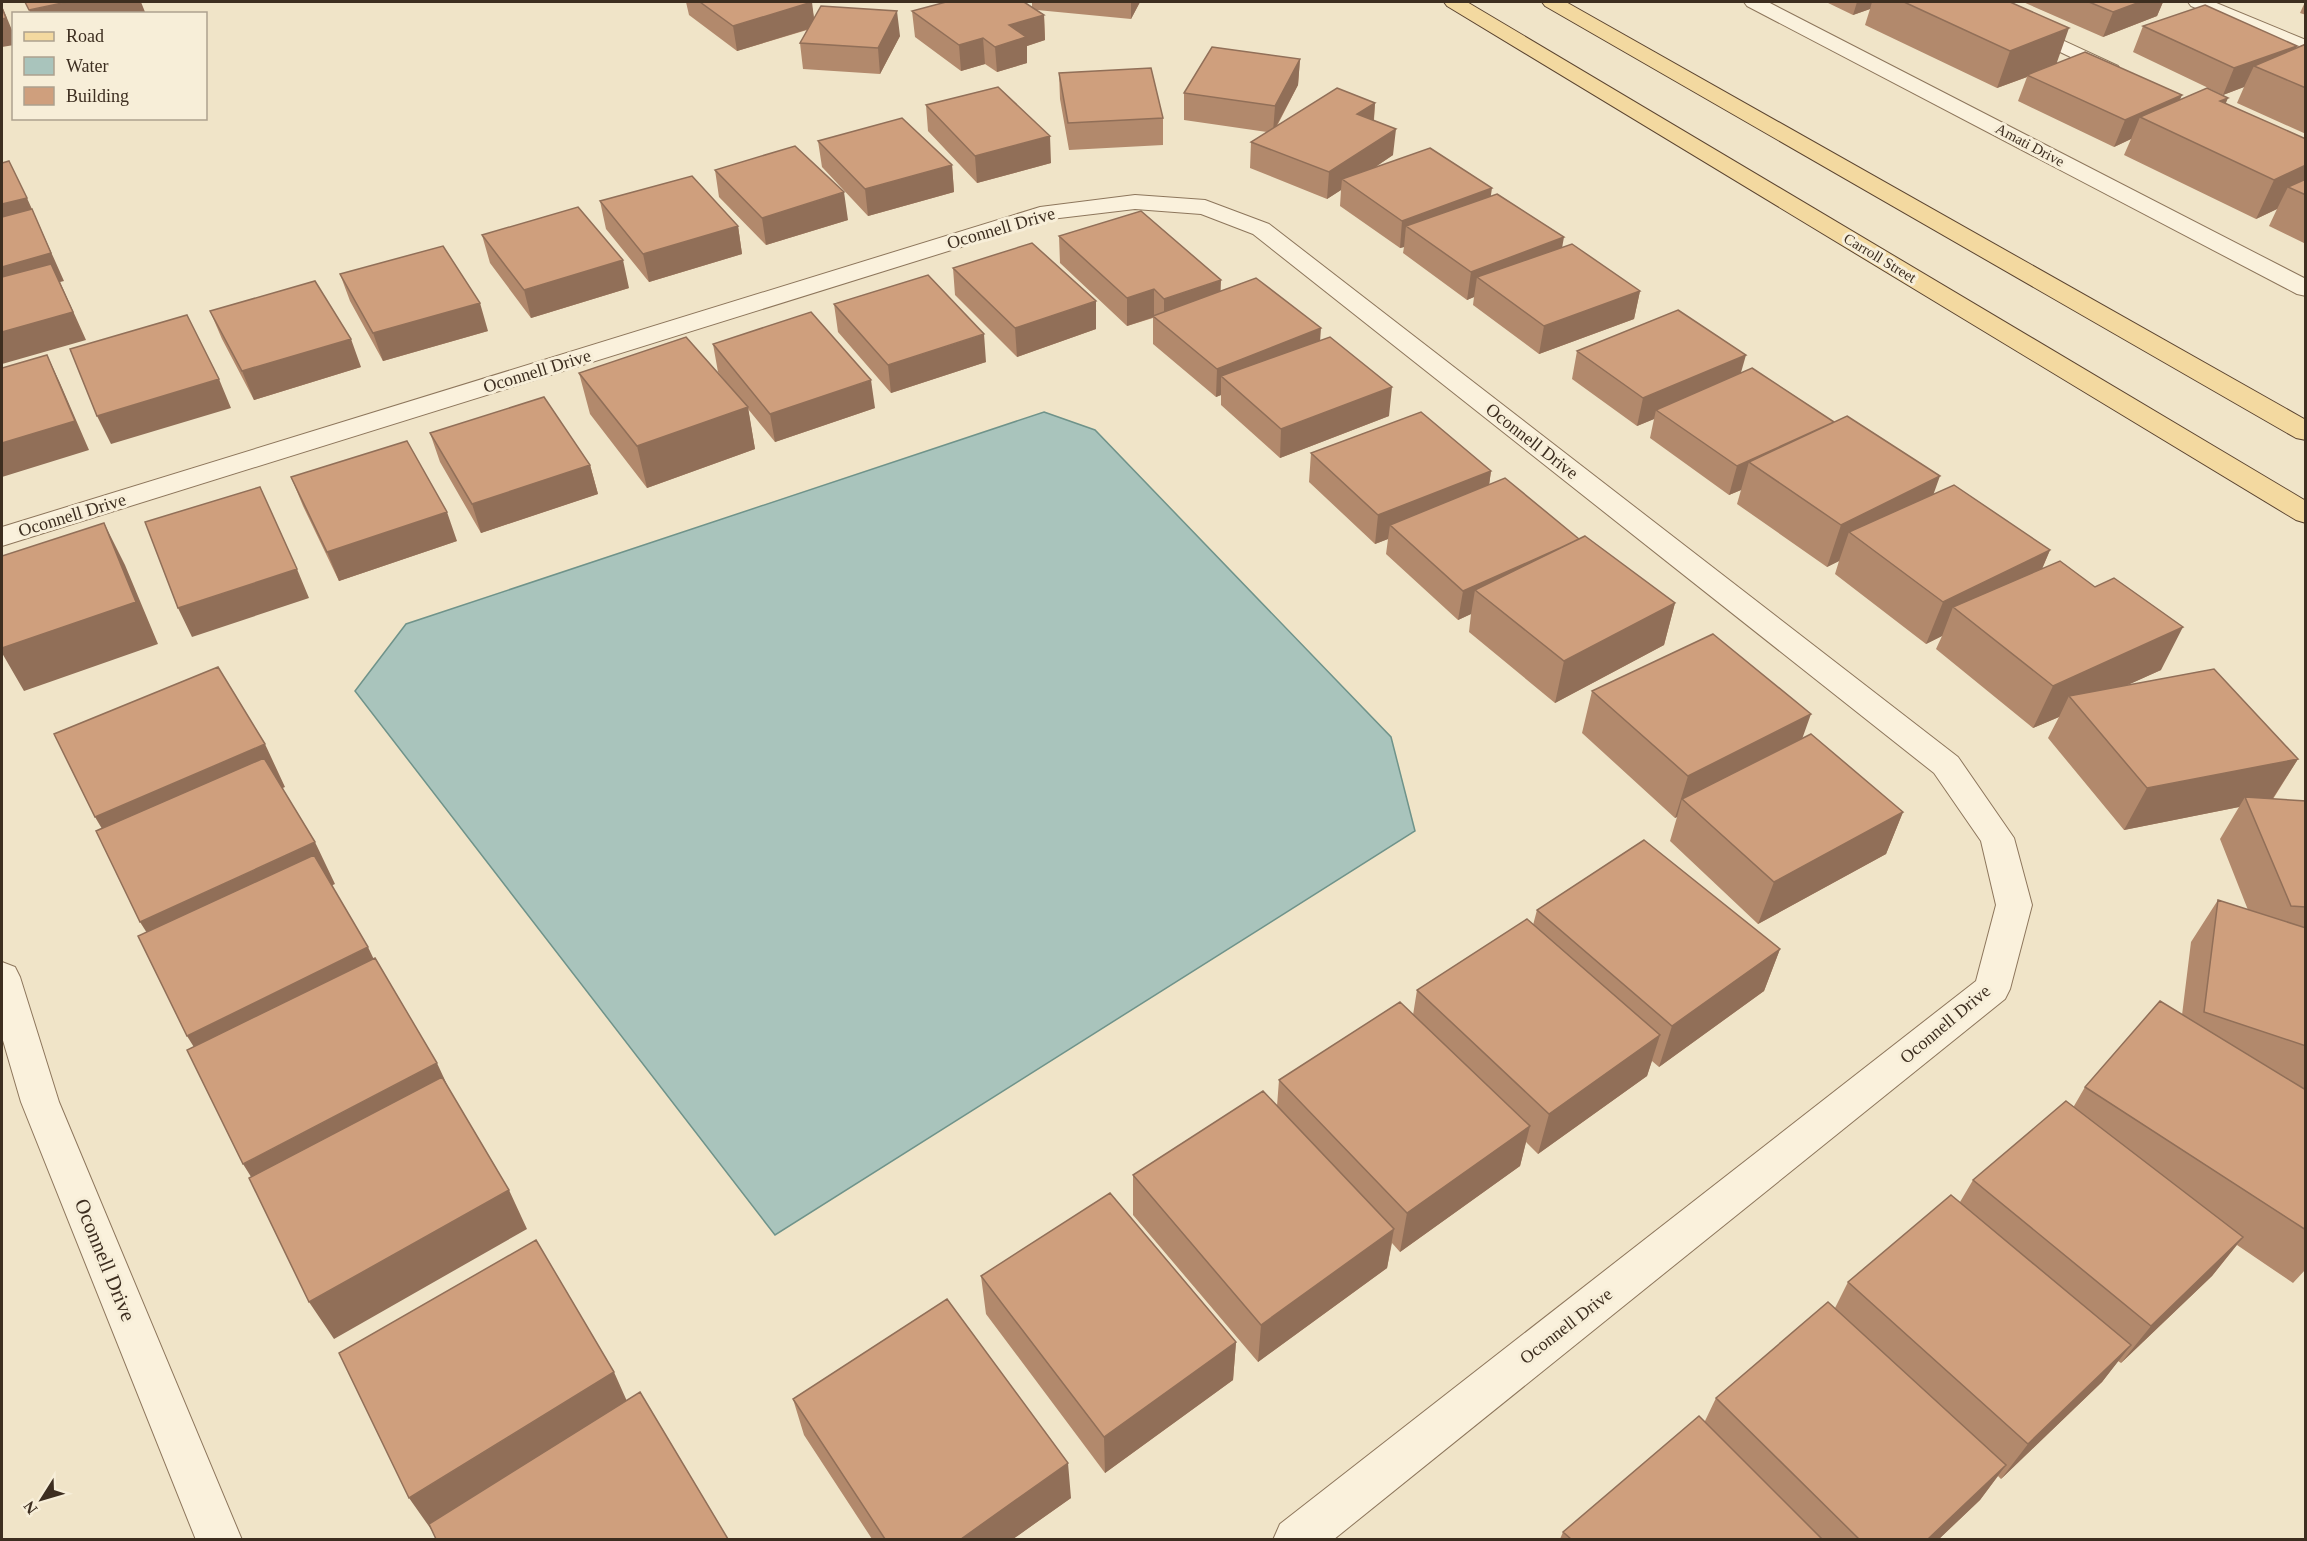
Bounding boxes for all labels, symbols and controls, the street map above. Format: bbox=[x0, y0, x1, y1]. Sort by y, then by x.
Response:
legend bbox=[12, 12, 207, 120]
text: Road bbox=[66, 26, 104, 46]
text: Water bbox=[66, 56, 109, 76]
text: Building bbox=[66, 86, 129, 106]
street label: Amati Drive bbox=[1993, 120, 2067, 170]
street label: Oconnell Drive bbox=[945, 203, 1057, 253]
street label: Carroll Street bbox=[1841, 230, 1920, 286]
street label: Oconnell Drive bbox=[481, 345, 593, 397]
street label: Oconnell Drive bbox=[1482, 399, 1582, 483]
street label: Oconnell Drive bbox=[16, 489, 128, 541]
street label: Oconnell Drive bbox=[1896, 981, 1994, 1067]
street label: Oconnell Drive bbox=[70, 1195, 140, 1325]
street label: Oconnell Drive bbox=[1516, 1284, 1616, 1368]
north arrow bbox=[12, 1469, 72, 1529]
text: N bbox=[20, 1498, 41, 1517]

